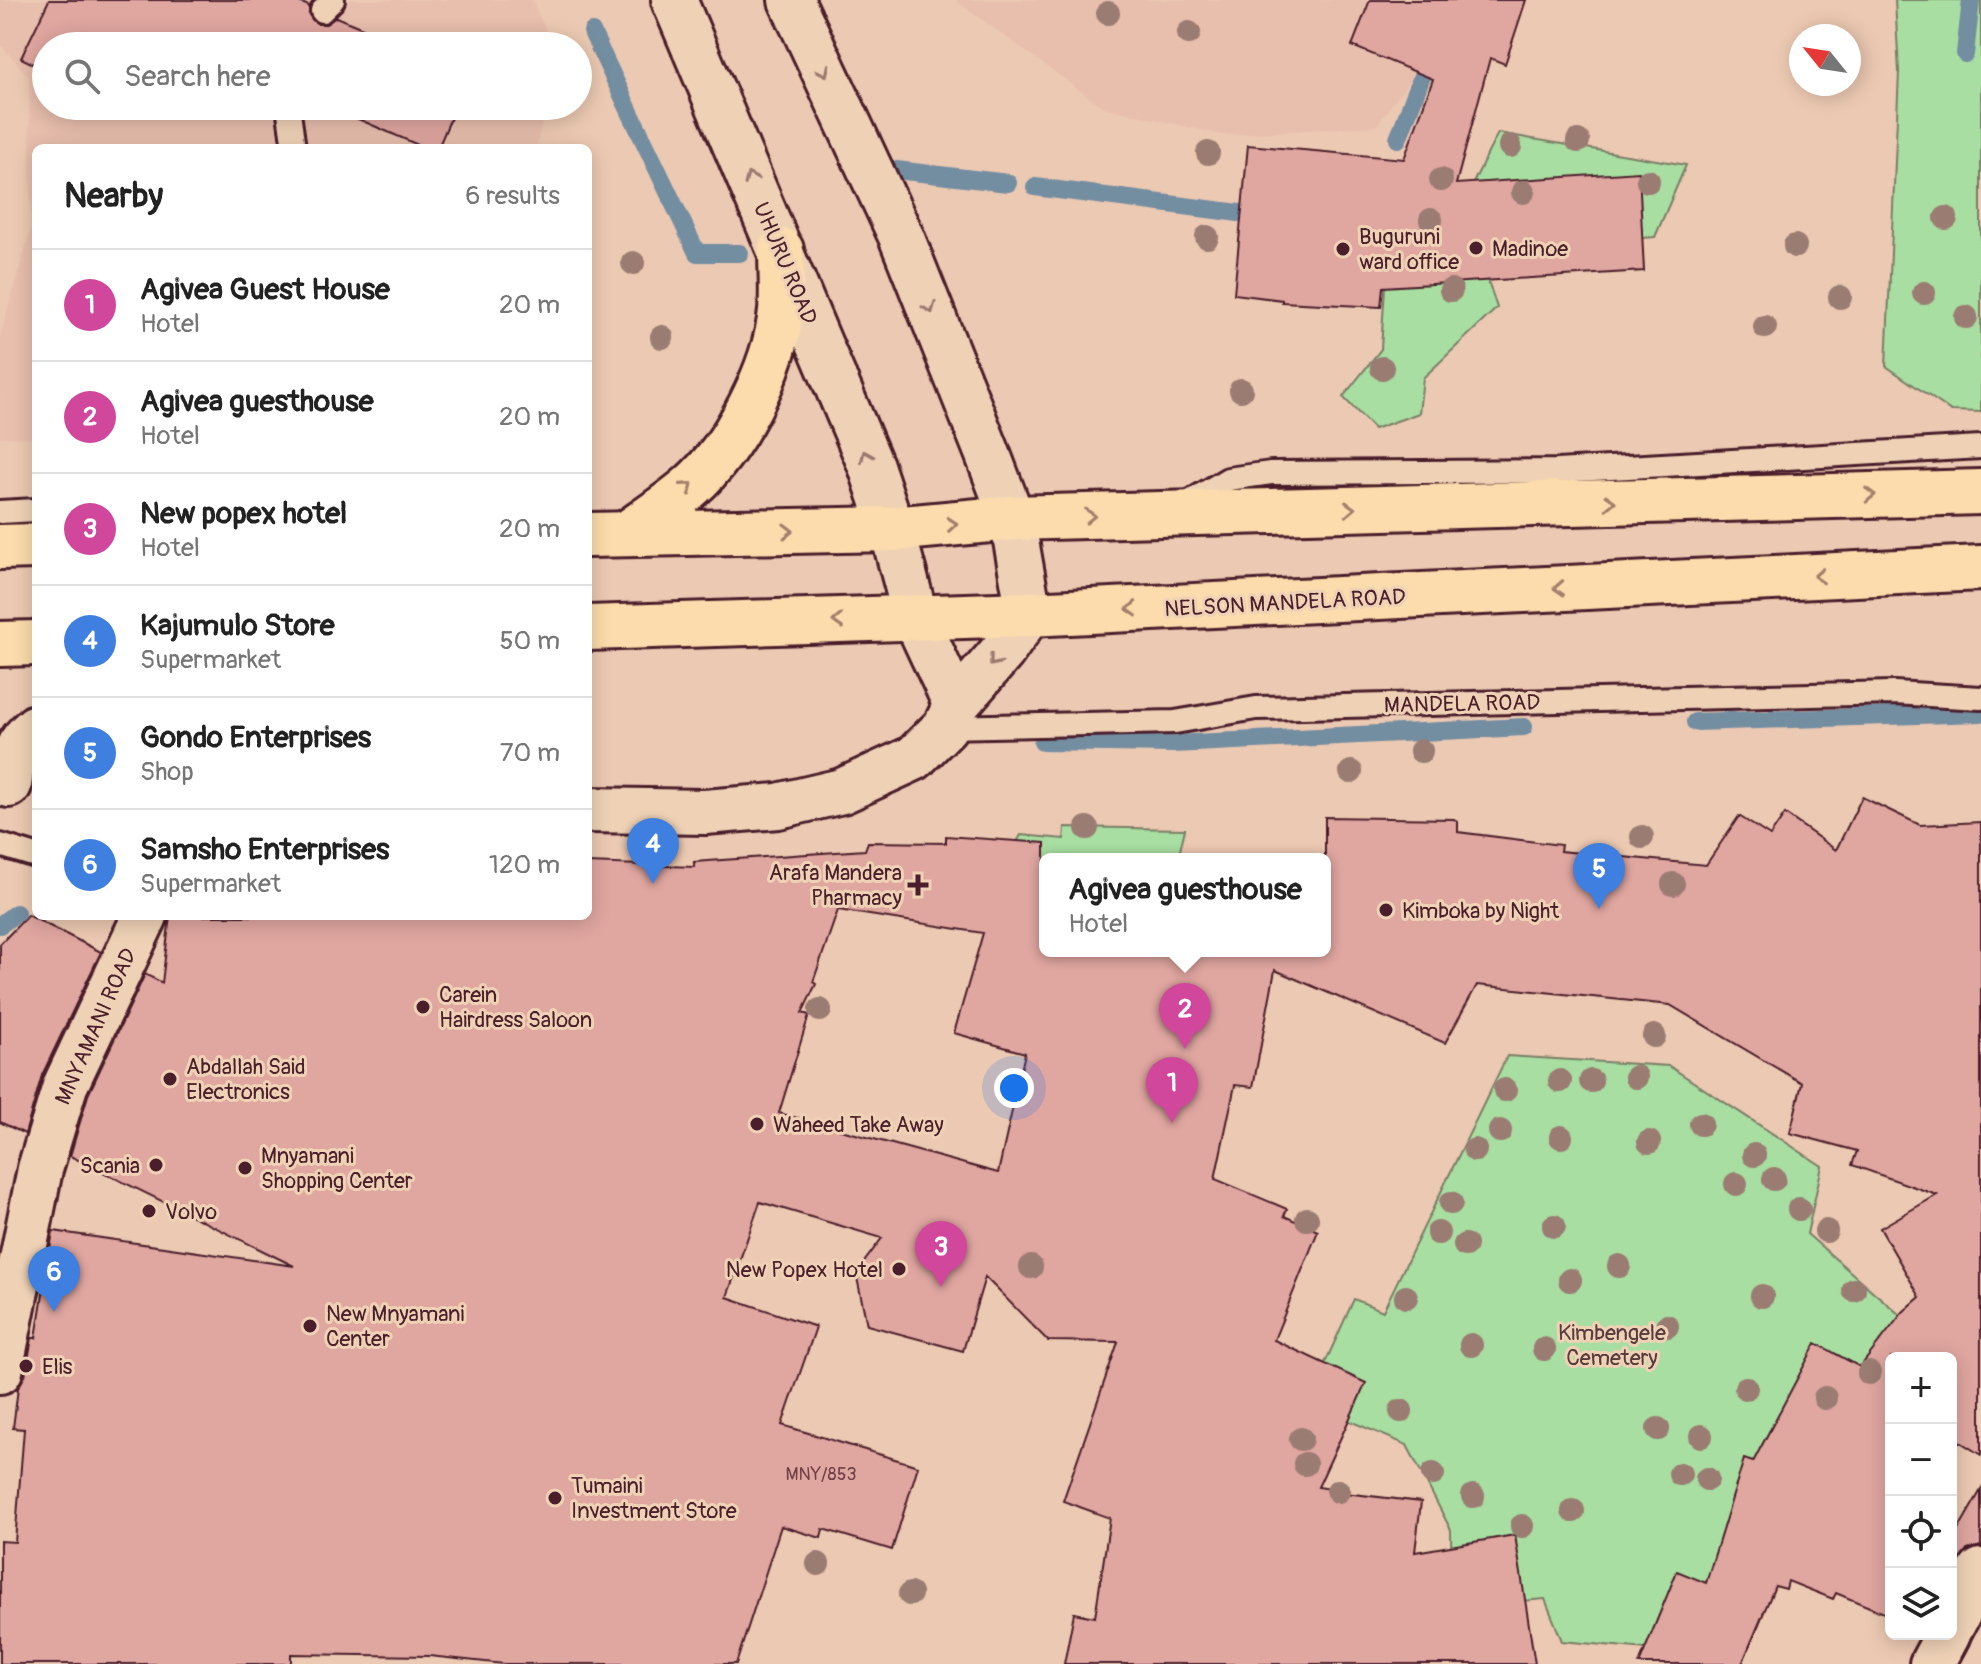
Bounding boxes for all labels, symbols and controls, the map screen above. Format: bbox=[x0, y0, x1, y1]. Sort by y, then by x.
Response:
north arrow bbox=[1789, 24, 1861, 96]
search box bbox=[32, 32, 592, 120]
icon: search bbox=[60, 54, 104, 98]
text: Search here bbox=[124, 58, 271, 95]
one-way arrow bbox=[814, 62, 830, 77]
one-way arrow bbox=[744, 172, 760, 186]
text: Nearby bbox=[64, 175, 163, 218]
text: 6 results bbox=[465, 180, 560, 212]
street label: UHURU ROAD bbox=[747, 198, 823, 329]
place label: Buguruni ward office bbox=[1359, 223, 1459, 276]
place label: Madinoe bbox=[1492, 235, 1568, 263]
marker: Madinoe bbox=[1467, 239, 1485, 257]
marker: Buguruni ward office bbox=[1334, 240, 1352, 258]
text: Agivea Guest House bbox=[140, 271, 390, 308]
text: 1 bbox=[85, 289, 95, 321]
text: 20 m bbox=[499, 289, 560, 321]
one-way arrow bbox=[920, 300, 936, 314]
text: Hotel bbox=[140, 308, 200, 340]
text: Agivea guesthouse bbox=[140, 383, 374, 420]
text: 2 bbox=[83, 401, 97, 433]
text: 20 m bbox=[499, 401, 560, 433]
text: Hotel bbox=[140, 420, 200, 452]
one-way arrow bbox=[860, 450, 876, 464]
one-way arrow bbox=[679, 482, 694, 497]
one-way arrow bbox=[1864, 486, 1877, 503]
one-way arrow bbox=[1604, 493, 1617, 510]
text: New popex hotel bbox=[140, 495, 347, 532]
one-way arrow bbox=[1344, 500, 1357, 517]
one-way arrow bbox=[1084, 507, 1097, 524]
text: 3 bbox=[83, 513, 97, 545]
text: 20 m bbox=[499, 513, 560, 545]
one-way arrow bbox=[946, 515, 959, 532]
one-way arrow bbox=[782, 523, 795, 540]
text: Hotel bbox=[140, 532, 200, 564]
one-way arrow bbox=[1812, 567, 1825, 584]
one-way arrow bbox=[1553, 580, 1565, 597]
street label: NELSON MANDELA ROAD bbox=[1164, 583, 1406, 623]
one-way arrow bbox=[1125, 600, 1138, 617]
text: Kajumulo Store bbox=[140, 607, 335, 644]
one-way arrow bbox=[831, 612, 844, 629]
text: 4 bbox=[82, 625, 98, 657]
text: 50 m bbox=[499, 625, 560, 657]
text: Supermarket bbox=[140, 644, 281, 676]
one-way arrow bbox=[989, 652, 1004, 666]
street label: MANDELA ROAD bbox=[1384, 689, 1540, 719]
text: Gondo Enterprises bbox=[140, 719, 371, 756]
text: 5 bbox=[83, 737, 97, 769]
text: 70 m bbox=[500, 737, 560, 769]
text: Shop bbox=[140, 756, 194, 788]
pin: 4 bbox=[627, 818, 679, 884]
text: Samsho Enterprises bbox=[140, 831, 389, 868]
pin: 5 bbox=[1573, 843, 1625, 909]
text: 6 bbox=[82, 849, 98, 881]
text: 120 m bbox=[489, 849, 560, 881]
popup bbox=[1039, 853, 1331, 957]
place label: Arafa Mandera Pharmacy bbox=[769, 859, 902, 912]
text: Supermarket bbox=[140, 868, 281, 900]
text: Agivea guesthouse bbox=[1068, 871, 1302, 908]
marker: Arafa Mandera Pharmacy bbox=[909, 876, 927, 894]
place label: Kimboka by Night bbox=[1402, 897, 1559, 925]
marker: Kimboka by Night bbox=[1377, 901, 1395, 919]
text: Hotel bbox=[1068, 908, 1128, 940]
street label: MNYAMANI ROAD bbox=[49, 944, 143, 1109]
place label: Carein Hairdress Saloon bbox=[439, 981, 592, 1034]
pin: 2 bbox=[1159, 983, 1211, 1049]
marker: Carein Hairdress Saloon bbox=[414, 998, 432, 1016]
place label: Abdallah Said Electronics bbox=[186, 1053, 306, 1106]
pin: 1 bbox=[1146, 1057, 1198, 1123]
your location bbox=[994, 1068, 1034, 1108]
marker: Abdallah Said Electronics bbox=[161, 1070, 179, 1088]
place label: Waheed Take Away bbox=[773, 1111, 944, 1139]
marker: Waheed Take Away bbox=[748, 1115, 766, 1133]
place label: Mnyamani Shopping Center bbox=[261, 1142, 413, 1195]
place label: Scania bbox=[80, 1152, 140, 1180]
marker: Scania bbox=[147, 1156, 165, 1174]
marker: Mnyamani Shopping Center bbox=[236, 1159, 254, 1177]
place label: Volvo bbox=[165, 1198, 217, 1226]
marker: Volvo bbox=[140, 1202, 158, 1220]
pin: 3 bbox=[915, 1221, 967, 1287]
pin: 6 bbox=[28, 1246, 80, 1312]
place label: New Popex Hotel bbox=[726, 1256, 883, 1284]
marker: New Popex Hotel bbox=[890, 1260, 908, 1278]
place label: New Mnyamani Center bbox=[326, 1300, 464, 1353]
marker: New Mnyamani Center bbox=[301, 1317, 319, 1335]
park label: Kimbengele Cemetery bbox=[1558, 1319, 1666, 1372]
map controls bbox=[1885, 1352, 1957, 1640]
button: + bbox=[1885, 1352, 1957, 1424]
place label: Elis bbox=[42, 1353, 73, 1381]
marker: Elis bbox=[17, 1357, 35, 1375]
button: − bbox=[1885, 1424, 1957, 1496]
house number: MNY/853 bbox=[786, 1463, 856, 1486]
place label: Tumaini Investment Store bbox=[571, 1472, 737, 1525]
marker: Tumaini Investment Store bbox=[546, 1489, 564, 1507]
button: locate bbox=[1885, 1496, 1957, 1568]
button: layers bbox=[1885, 1568, 1957, 1640]

